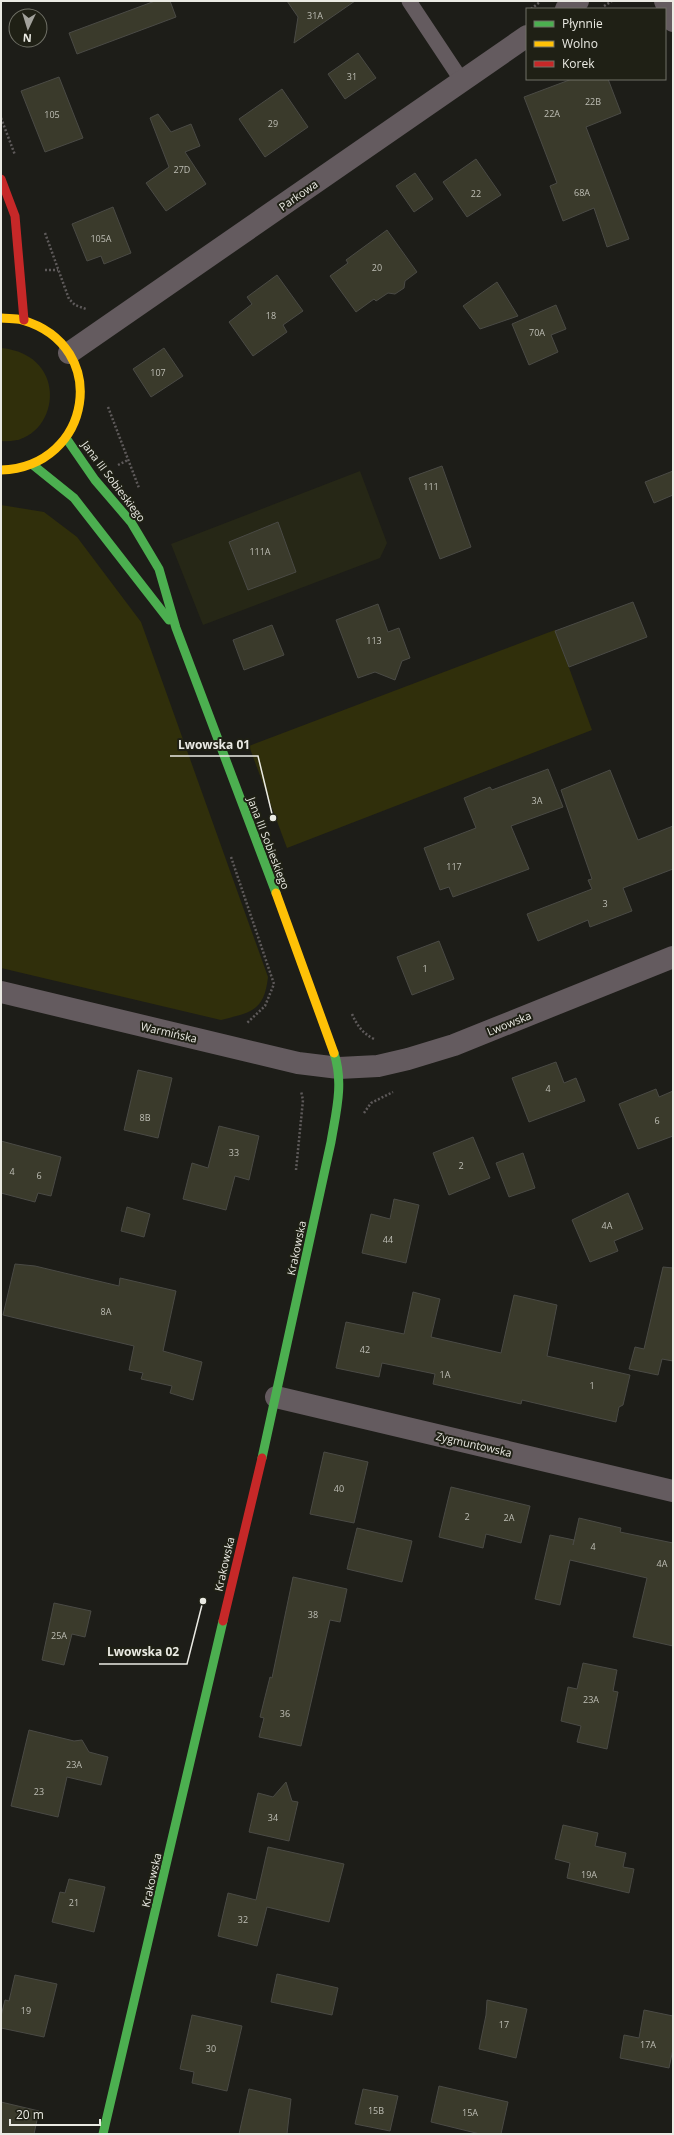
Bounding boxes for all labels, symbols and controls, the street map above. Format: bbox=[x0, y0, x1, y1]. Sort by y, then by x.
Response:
north arrow bbox=[8, 8, 48, 48]
legend bbox=[526, 8, 666, 80]
house number: 31A bbox=[307, 9, 323, 22]
text: Płynnie bbox=[562, 15, 603, 32]
text: N bbox=[22, 31, 32, 46]
text: Wolno bbox=[562, 35, 598, 52]
text: Korek bbox=[562, 55, 595, 72]
house number: 31 bbox=[347, 70, 357, 83]
house number: 22B bbox=[585, 95, 601, 108]
house number: 22A bbox=[544, 107, 560, 120]
house number: 105 bbox=[44, 108, 60, 121]
house number: 29 bbox=[268, 117, 278, 130]
house number: 27D bbox=[174, 163, 190, 176]
street label: Parkowa bbox=[276, 176, 320, 214]
house number: 68A bbox=[574, 186, 590, 199]
house number: 22 bbox=[471, 187, 481, 200]
house number: 105A bbox=[90, 232, 112, 245]
house number: 20 bbox=[372, 261, 382, 274]
house number: 18 bbox=[266, 309, 276, 322]
house number: 70A bbox=[529, 326, 545, 339]
house number: 107 bbox=[150, 366, 166, 379]
street label: Jana III Sobieskiego bbox=[78, 437, 150, 525]
house number: 111 bbox=[423, 480, 439, 493]
house number: 111A bbox=[249, 545, 271, 558]
house number: 113 bbox=[366, 634, 382, 647]
callout: Lwowska 01 bbox=[170, 732, 258, 756]
text: Lwowska 01 bbox=[178, 736, 250, 753]
street label: Jana III Sobieskiego bbox=[244, 794, 294, 892]
house number: 3A bbox=[532, 794, 543, 807]
house number: 117 bbox=[446, 860, 462, 873]
house number: 3 bbox=[602, 897, 608, 910]
house number: 1 bbox=[422, 962, 428, 975]
street label: Lwowska bbox=[485, 1007, 533, 1039]
street label: Warmińska bbox=[139, 1018, 199, 1046]
house number: 4 bbox=[545, 1082, 551, 1095]
house number: 8B bbox=[140, 1111, 151, 1124]
house number: 6 bbox=[654, 1114, 660, 1127]
house number: 33 bbox=[229, 1146, 239, 1159]
house number: 2 bbox=[458, 1159, 464, 1172]
house number: 4 bbox=[9, 1165, 15, 1178]
house number: 6 bbox=[36, 1169, 42, 1182]
street label: Krakowska bbox=[283, 1219, 309, 1277]
house number: 4A bbox=[602, 1219, 613, 1232]
house number: 44 bbox=[383, 1233, 393, 1246]
house number: 8A bbox=[101, 1305, 112, 1318]
house number: 42 bbox=[360, 1343, 370, 1356]
house number: 1A bbox=[440, 1368, 451, 1381]
house number: 1 bbox=[589, 1379, 595, 1392]
street label: Zygmuntowska bbox=[434, 1428, 514, 1460]
house number: 40 bbox=[334, 1482, 344, 1495]
house number: 2 bbox=[464, 1510, 470, 1523]
house number: 2A bbox=[504, 1511, 515, 1524]
street label: Krakowska bbox=[210, 1535, 238, 1593]
house number: 4 bbox=[590, 1540, 596, 1553]
house number: 4A bbox=[657, 1557, 668, 1570]
house number: 38 bbox=[308, 1608, 318, 1621]
house number: 25A bbox=[51, 1629, 67, 1642]
callout: Lwowska 02 bbox=[99, 1640, 187, 1664]
text: Lwowska 02 bbox=[107, 1643, 179, 1660]
house number: 23A bbox=[583, 1693, 599, 1706]
house number: 36 bbox=[280, 1707, 290, 1720]
house number: 23A bbox=[66, 1758, 82, 1771]
house number: 23 bbox=[34, 1785, 44, 1798]
house number: 34 bbox=[268, 1811, 278, 1824]
street label: Krakowska bbox=[137, 1851, 165, 1909]
house number: 19A bbox=[581, 1868, 597, 1881]
house number: 21 bbox=[69, 1896, 79, 1909]
house number: 32 bbox=[238, 1913, 248, 1926]
house number: 19 bbox=[21, 2004, 31, 2017]
house number: 17 bbox=[499, 2018, 509, 2031]
house number: 17A bbox=[640, 2038, 656, 2051]
house number: 30 bbox=[206, 2042, 216, 2055]
scale bar bbox=[10, 2101, 100, 2127]
house number: 15B bbox=[368, 2104, 384, 2117]
text: 20 m bbox=[16, 2106, 44, 2123]
house number: 15A bbox=[462, 2106, 478, 2119]

